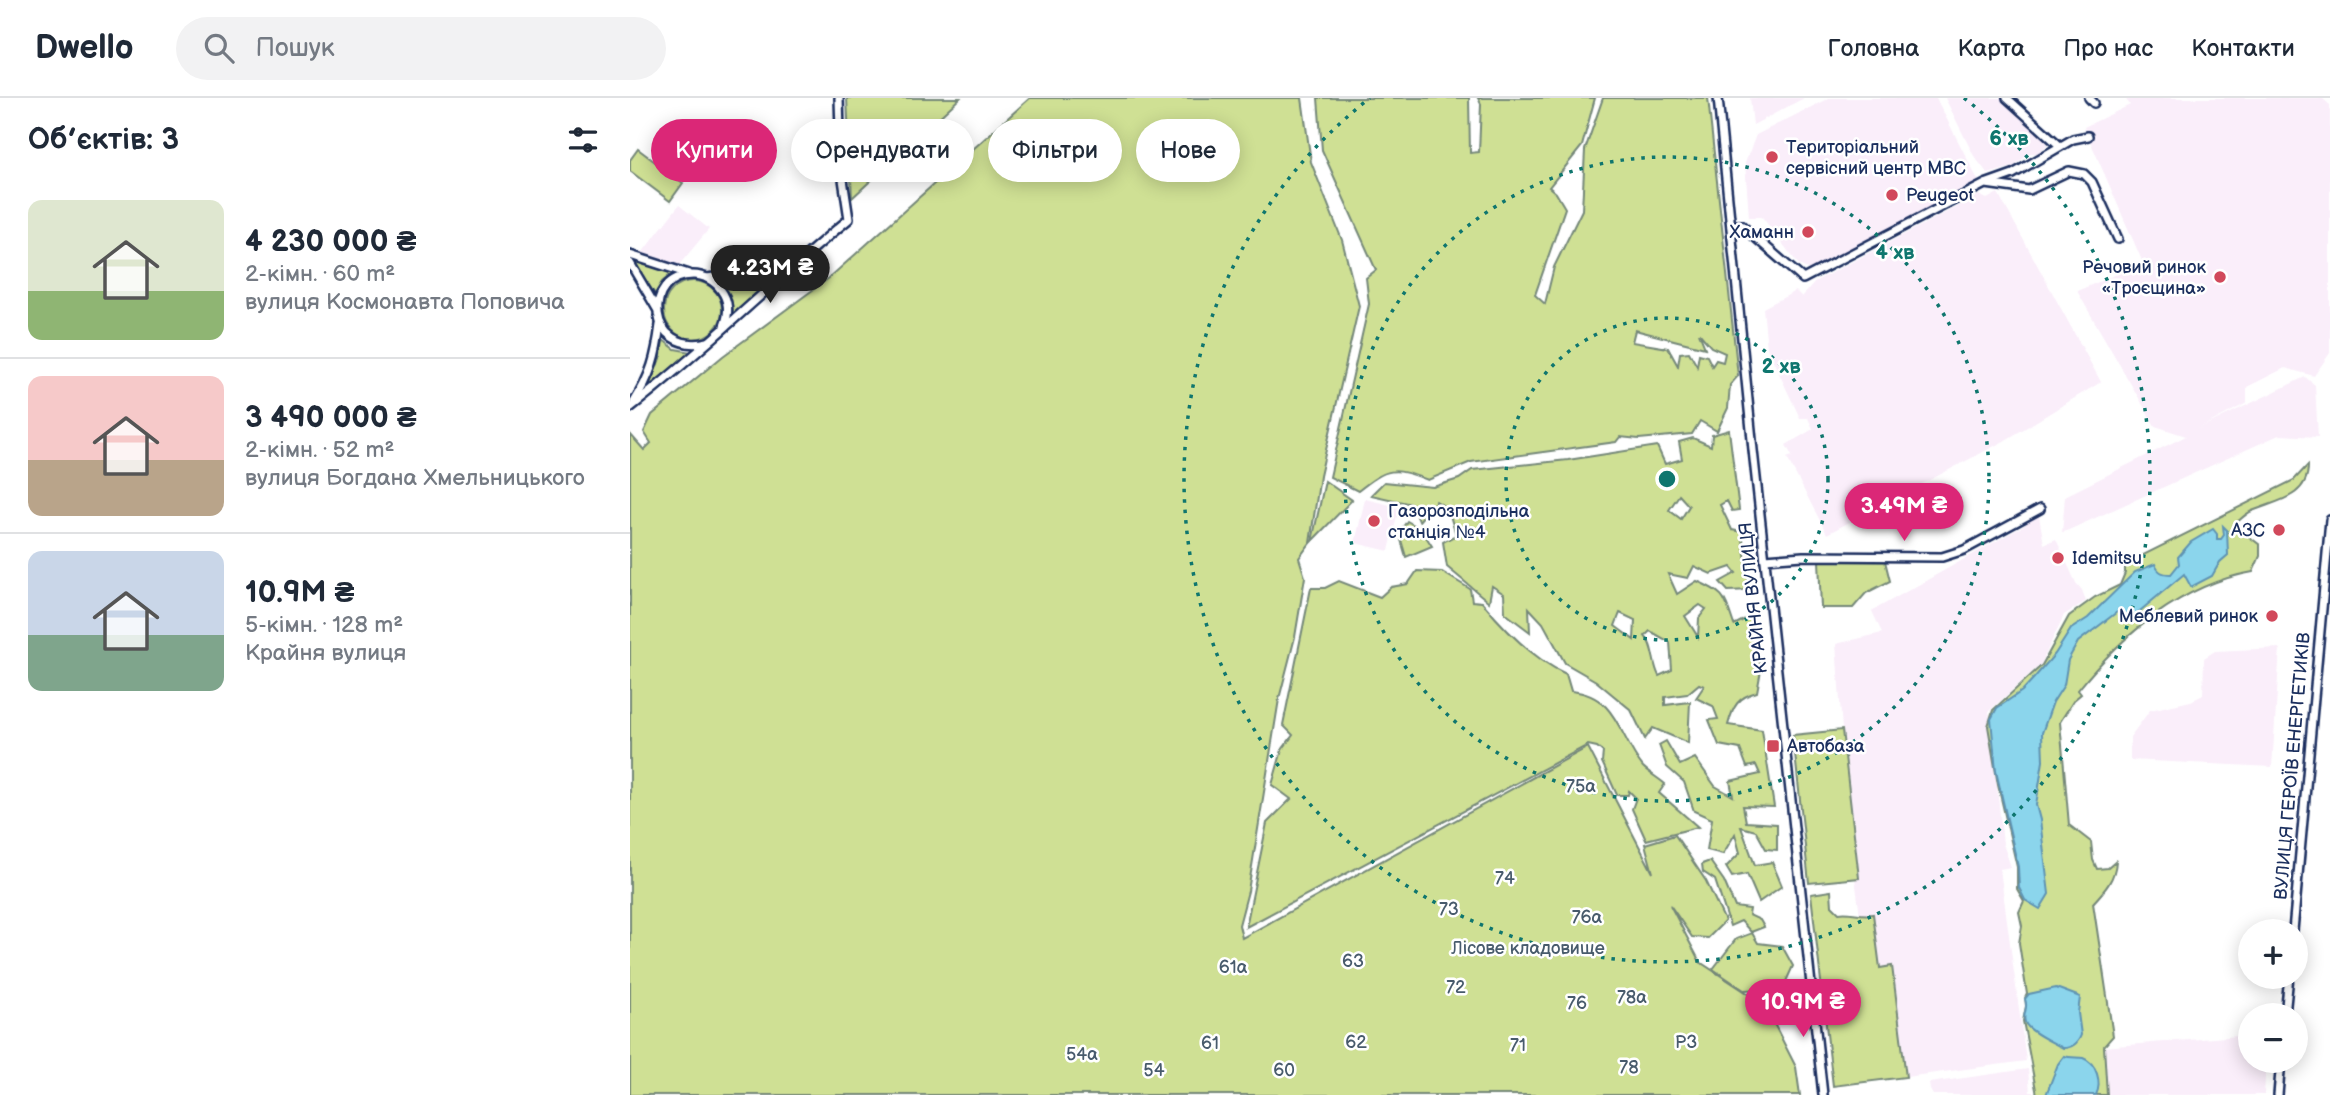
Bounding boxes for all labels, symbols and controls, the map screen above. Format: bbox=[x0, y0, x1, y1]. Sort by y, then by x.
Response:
search box bbox=[176, 17, 666, 80]
text: Dwello bbox=[35, 28, 134, 68]
icon: search bbox=[200, 29, 238, 67]
text: Пошук bbox=[256, 33, 335, 64]
text: Головна bbox=[1828, 34, 1920, 63]
text: Карта bbox=[1958, 34, 2025, 63]
text: Про нас bbox=[2063, 34, 2153, 63]
text: Контакти bbox=[2191, 34, 2295, 63]
chip: Купити bbox=[651, 119, 777, 182]
chip: Орендувати bbox=[791, 119, 974, 182]
chip: Фільтри bbox=[988, 119, 1122, 182]
chip: Нове bbox=[1136, 119, 1240, 182]
icon: filters bbox=[564, 121, 602, 159]
text: Об’єктів: 3 bbox=[28, 122, 179, 158]
text: 6 хв bbox=[1989, 126, 2029, 151]
place label: Територіальний сервісний центр МВС bbox=[1786, 137, 1966, 179]
marker: Територіальний сервісний центр МВС bbox=[1764, 149, 1780, 165]
place label: Peugeot bbox=[1906, 185, 1974, 206]
marker: Peugeot bbox=[1884, 187, 1900, 203]
place label: Хаманн bbox=[1730, 222, 1794, 243]
text: 4 230 000 ₴ bbox=[245, 224, 416, 260]
marker: Хаманн bbox=[1800, 224, 1816, 240]
icon: home bbox=[84, 228, 168, 312]
text: 4 хв bbox=[1875, 240, 1915, 265]
pin: 4.23M ₴ bbox=[705, 246, 835, 305]
text: 4.23M ₴ bbox=[727, 254, 813, 282]
place label: Речовий ринок «Троєщина» bbox=[2082, 257, 2206, 299]
text: 2-кімн. · 60 m² bbox=[245, 260, 395, 288]
marker: Речовий ринок «Троєщина» bbox=[2212, 269, 2228, 285]
text: вулиця Космонавта Поповича bbox=[245, 288, 565, 316]
text: 2 хв bbox=[1761, 354, 1801, 379]
text: 3 490 000 ₴ bbox=[245, 400, 417, 436]
icon: home bbox=[84, 404, 168, 488]
text: 2-кімн. · 52 m² bbox=[245, 436, 394, 464]
text: вулиця Богдана Хмельницького bbox=[245, 464, 585, 492]
centre of rings bbox=[1655, 467, 1679, 491]
pin: 3.49M ₴ bbox=[1839, 484, 1969, 543]
text: 3.49M ₴ bbox=[1861, 492, 1947, 520]
place label: Газорозподільна станція №4 bbox=[1388, 501, 1530, 543]
marker: Газорозподільна станція №4 bbox=[1366, 513, 1382, 529]
place label: АЗС bbox=[2230, 520, 2265, 541]
street label: КРАЙНЯ ВУЛИЦЯ bbox=[1735, 521, 1772, 675]
marker: АЗС bbox=[2271, 522, 2287, 538]
place label: Idemitsu bbox=[2072, 548, 2142, 569]
marker: Idemitsu bbox=[2050, 550, 2066, 566]
text: 10.9M ₴ bbox=[245, 575, 354, 611]
icon: home bbox=[84, 579, 168, 663]
place label: Меблевий ринок bbox=[2119, 606, 2258, 627]
marker: Меблевий ринок bbox=[2264, 608, 2280, 624]
text: 5-кімн. · 128 m² bbox=[245, 611, 403, 639]
street label: ВУЛИЦЯ ГЕРОЇВ ЕНЕРГЕТИКІВ bbox=[2269, 631, 2315, 901]
text: Крайня вулиця bbox=[245, 639, 406, 667]
place label: Автобаза bbox=[1786, 736, 1865, 757]
marker: Автобаза bbox=[1765, 738, 1781, 754]
park label: 75а bbox=[1566, 776, 1596, 797]
park label: 74 bbox=[1495, 868, 1515, 889]
park label: 73 bbox=[1439, 899, 1459, 920]
park label: 76а bbox=[1572, 907, 1603, 928]
map controls bbox=[2238, 919, 2308, 1073]
button: + bbox=[2238, 919, 2308, 989]
park label: Лісове кладовище bbox=[1450, 938, 1605, 959]
park label: 63 bbox=[1342, 951, 1364, 972]
park label: 61а bbox=[1219, 957, 1248, 978]
park label: 72 bbox=[1446, 977, 1466, 998]
pin: 10.9M ₴ bbox=[1738, 979, 1868, 1039]
park label: 78а bbox=[1617, 987, 1647, 1008]
text: 10.9M ₴ bbox=[1761, 988, 1845, 1016]
park label: 76 bbox=[1567, 993, 1587, 1014]
button: − bbox=[2238, 1003, 2308, 1073]
park label: 62 bbox=[1345, 1032, 1367, 1053]
park label: Р3 bbox=[1675, 1032, 1697, 1053]
park label: 61 bbox=[1201, 1033, 1219, 1054]
park label: 71 bbox=[1510, 1035, 1526, 1056]
park label: 54а bbox=[1066, 1044, 1098, 1065]
park label: 78 bbox=[1619, 1057, 1639, 1078]
park label: 54 bbox=[1143, 1060, 1165, 1081]
park label: 60 bbox=[1273, 1060, 1295, 1081]

